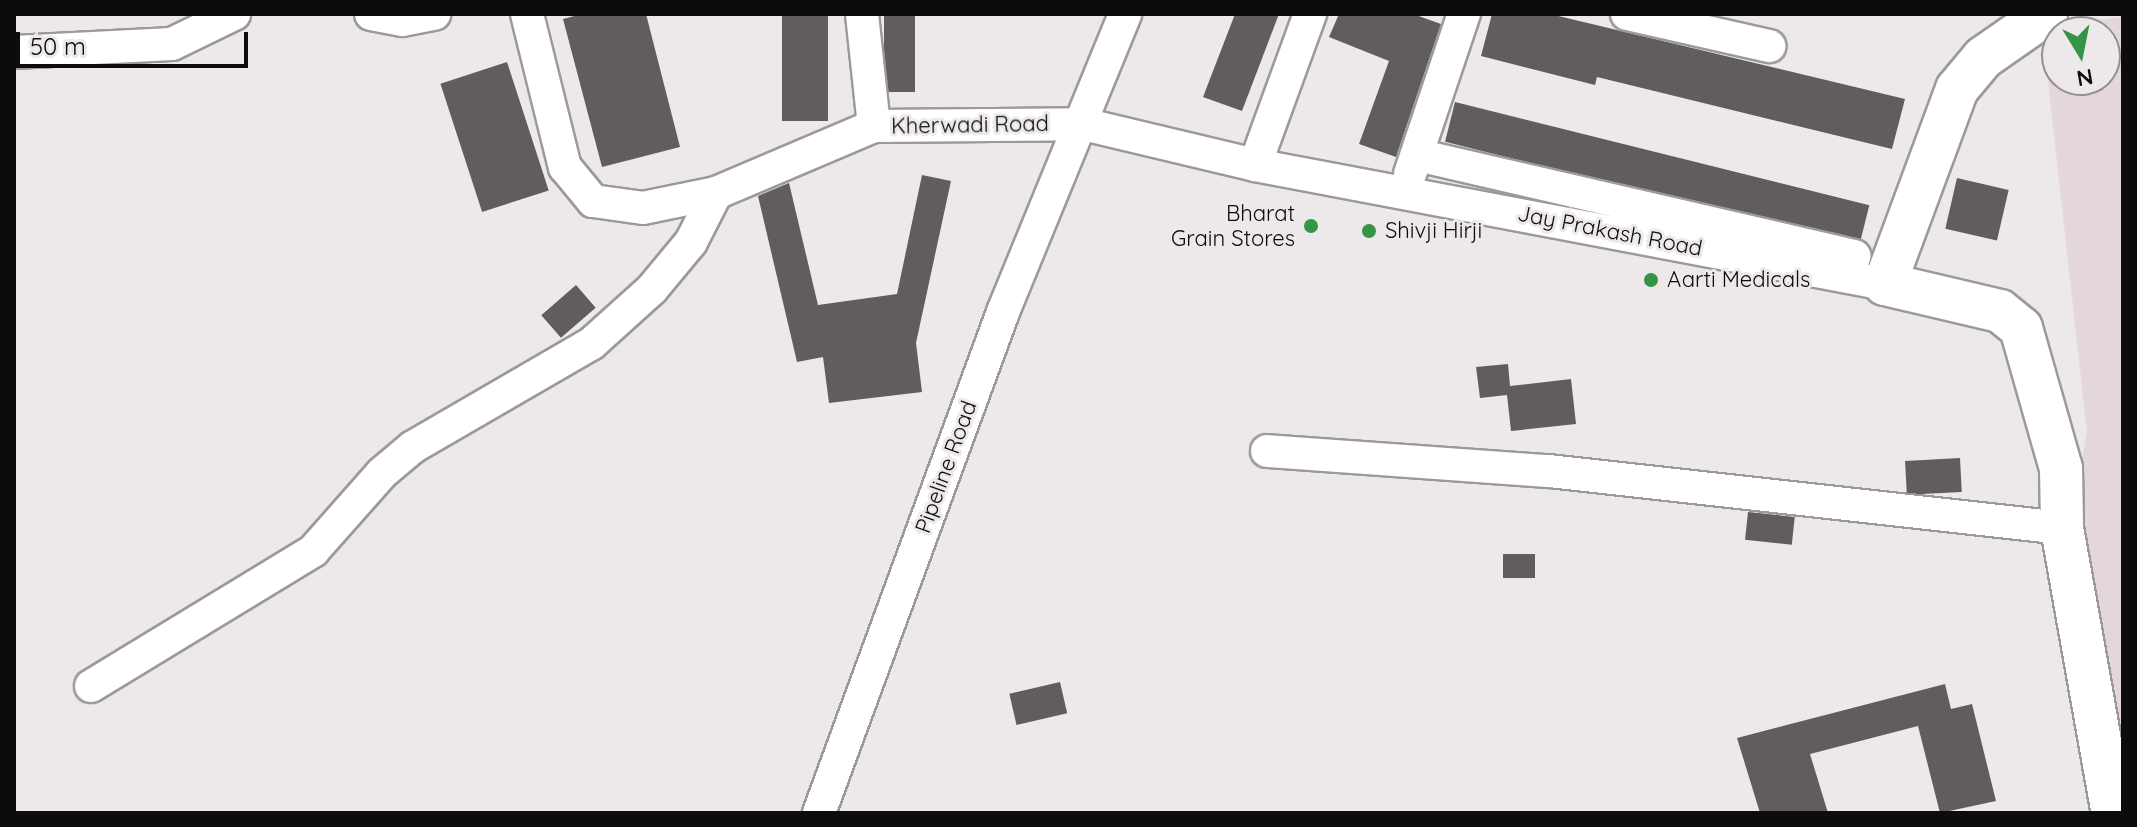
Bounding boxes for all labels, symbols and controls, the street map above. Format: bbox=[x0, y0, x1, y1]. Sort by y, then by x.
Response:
scale bar bbox=[20, 16, 252, 66]
north arrow bbox=[2041, 16, 2121, 96]
text: 50 m bbox=[30, 31, 86, 61]
text: N bbox=[2074, 62, 2095, 93]
street label: Kherwadi Road bbox=[891, 110, 1049, 140]
place label: Bharat Grain Stores bbox=[1171, 200, 1295, 252]
street label: Jay Prakash Road bbox=[1515, 200, 1705, 262]
marker: Bharat Grain Stores bbox=[1302, 217, 1320, 235]
place label: Shivji Hirji bbox=[1385, 218, 1482, 244]
marker: Shivji Hirji bbox=[1360, 222, 1378, 240]
place label: Aarti Medicals bbox=[1667, 267, 1810, 293]
marker: Aarti Medicals bbox=[1642, 271, 1660, 289]
street label: Pipeline Road bbox=[910, 397, 982, 537]

